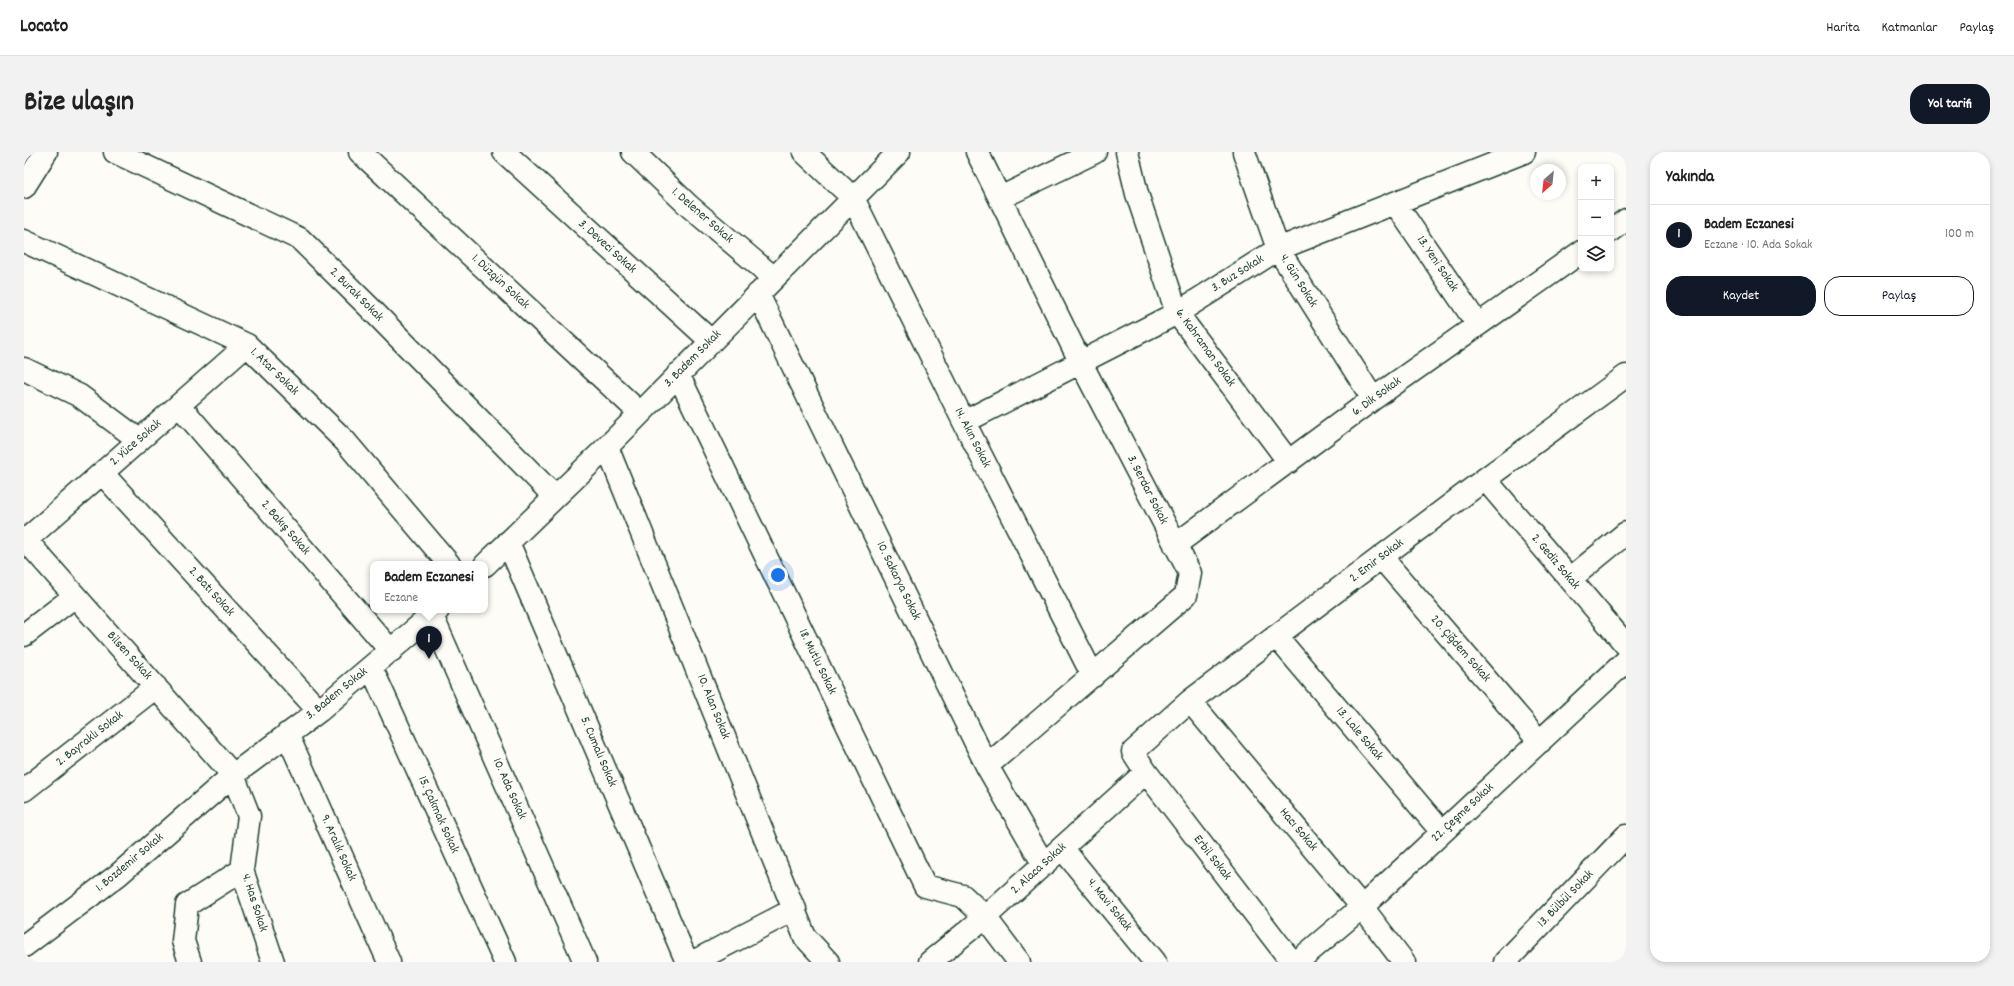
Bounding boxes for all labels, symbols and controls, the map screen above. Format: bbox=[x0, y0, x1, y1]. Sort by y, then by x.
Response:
text: Locato bbox=[20, 14, 68, 41]
text: Harita bbox=[1826, 18, 1860, 38]
text: Katmanlar bbox=[1882, 18, 1937, 38]
text: Paylaş bbox=[1959, 18, 1994, 38]
text: Bize ulaşın bbox=[24, 84, 134, 124]
button: Yol tarifi bbox=[1910, 84, 1990, 124]
north arrow bbox=[1530, 164, 1566, 200]
map controls bbox=[1578, 164, 1614, 272]
button: + bbox=[1578, 164, 1614, 200]
text: Yakında bbox=[1666, 166, 1714, 190]
street label: 1. Delener Sokak bbox=[667, 184, 737, 248]
button: − bbox=[1578, 200, 1614, 236]
text: Badem Eczanesi bbox=[1704, 214, 1794, 236]
street label: 3. Deveci Sokak bbox=[573, 215, 641, 279]
text: 1 bbox=[1678, 225, 1680, 244]
text: 100 m bbox=[1945, 225, 1974, 244]
street label: 13. Yeni Sokak bbox=[1411, 232, 1463, 296]
button: layers bbox=[1578, 236, 1614, 272]
text: Eczane · 10. Ada Sokak bbox=[1704, 236, 1812, 255]
street label: 1. Düzgün Sokak bbox=[467, 250, 533, 314]
street label: 3. Buz Sokak bbox=[1208, 250, 1268, 298]
street label: 4. Gün Sokak bbox=[1274, 251, 1322, 311]
street label: 2. Burak Sokak bbox=[325, 264, 387, 326]
button: Kaydet bbox=[1666, 276, 1816, 316]
button: Paylaş bbox=[1824, 276, 1974, 316]
street label: 6. Kahraman Sokak bbox=[1170, 305, 1240, 391]
street label: 3. Badem Sokak bbox=[660, 326, 726, 392]
street label: 1. Atar Sokak bbox=[245, 344, 303, 400]
street label: 6. Dik Sokak bbox=[1348, 373, 1406, 421]
street label: 14. Akın Sokak bbox=[949, 405, 995, 471]
street label: 2. Yüce Sokak bbox=[106, 415, 166, 471]
street label: 3. Serdar Sokak bbox=[1121, 452, 1173, 528]
street label: 2. Bakış Sokak bbox=[256, 496, 314, 560]
street label: 2. Gediz Sokak bbox=[1526, 530, 1584, 594]
street label: 2. Emir Sokak bbox=[1346, 534, 1408, 588]
street label: 10. Sakarya Sokak bbox=[871, 538, 925, 624]
popup bbox=[370, 561, 488, 613]
street label: 2. Batı Sokak bbox=[183, 563, 239, 621]
your location bbox=[768, 565, 788, 585]
text: Badem Eczanesi bbox=[384, 567, 474, 589]
text: Eczane bbox=[384, 589, 418, 608]
street label: 20. Çiğdem Sokak bbox=[1425, 611, 1495, 687]
pin: 1 bbox=[416, 626, 442, 659]
street label: 18. Mutlu Sokak bbox=[793, 626, 841, 698]
street label: Bilsen Sokak bbox=[102, 627, 156, 685]
street label: 3. Badem Sokak bbox=[302, 663, 372, 725]
street label: 10. Alan Sokak bbox=[691, 672, 735, 742]
street label: 13. Lale Sokak bbox=[1331, 703, 1387, 765]
street label: 2. Bayraklı Sokak bbox=[52, 706, 128, 772]
street label: 5. Cumalı Sokak bbox=[575, 714, 621, 790]
street label: 10. Ada Sokak bbox=[487, 755, 531, 823]
street label: 15. Çakmak Sokak bbox=[412, 773, 464, 857]
street label: 22. Çeşme Sokak bbox=[1427, 779, 1499, 847]
street label: Hacı Sokak bbox=[1274, 804, 1322, 856]
street label: 9. Aralık Sokak bbox=[315, 812, 361, 884]
street label: 1. Bozdemir Sokak bbox=[92, 829, 168, 897]
street label: Erbil Sokak bbox=[1188, 831, 1236, 885]
street label: 2. Alaca Sokak bbox=[1007, 839, 1071, 899]
street label: 13. Bülbül Sokak bbox=[1533, 866, 1599, 932]
street label: 4. Has Sokak bbox=[236, 872, 272, 934]
street label: 4. Mavi Sokak bbox=[1082, 874, 1136, 936]

